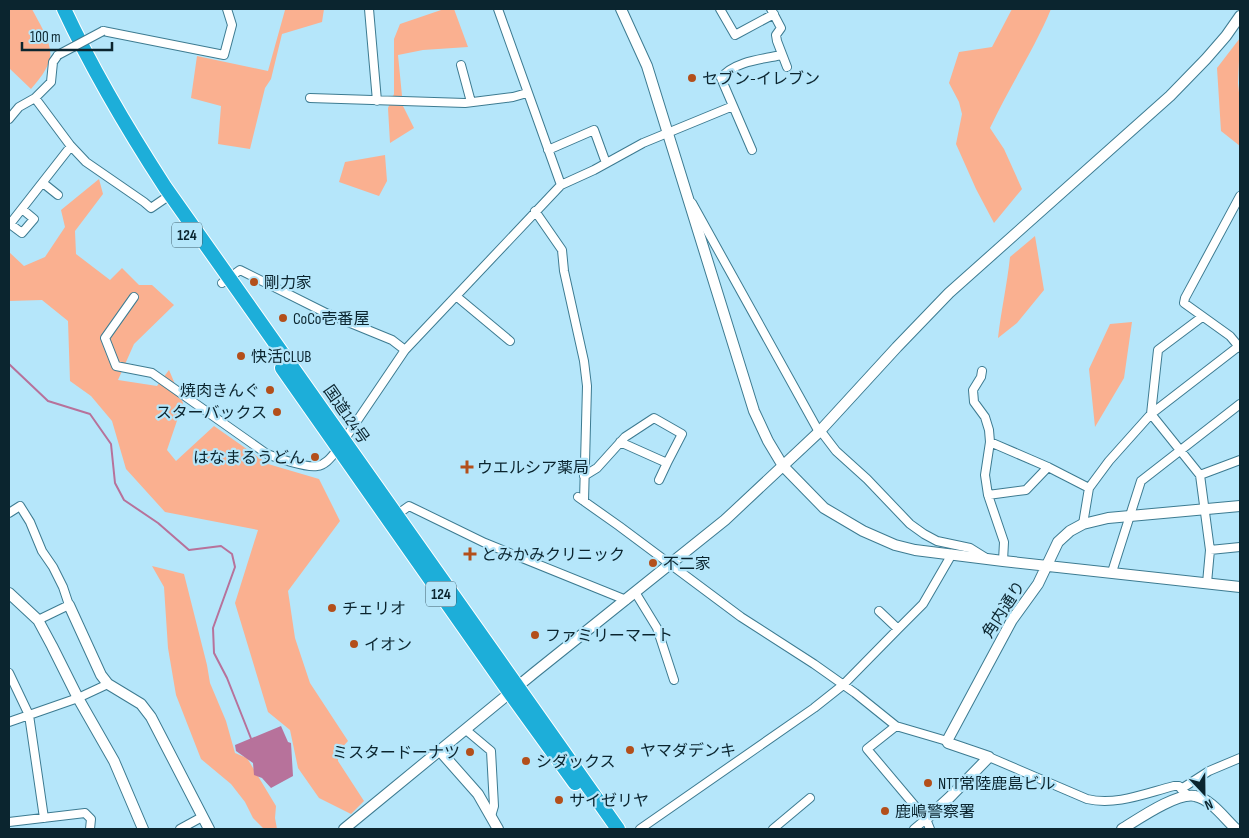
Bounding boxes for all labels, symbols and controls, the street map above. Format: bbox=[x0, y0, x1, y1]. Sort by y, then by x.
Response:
scale bar bbox=[22, 20, 112, 52]
text: 100 m bbox=[30, 28, 61, 47]
place label: セブン-イレブン bbox=[702, 70, 820, 89]
marker: セブン-イレブン bbox=[686, 72, 698, 84]
road number: 124 bbox=[172, 222, 202, 248]
place label: 剛力家 bbox=[264, 274, 312, 293]
marker: 剛力家 bbox=[248, 276, 260, 288]
place label: CoCo壱番屋 bbox=[293, 310, 370, 329]
marker: CoCo壱番屋 bbox=[277, 312, 289, 324]
place label: 快活CLUB bbox=[251, 348, 311, 367]
marker: 快活CLUB bbox=[235, 350, 247, 362]
place label: 焼肉きんぐ bbox=[180, 382, 260, 401]
street label: 国道124号 bbox=[319, 382, 373, 448]
marker: 焼肉きんぐ bbox=[264, 384, 276, 396]
place label: スターバックス bbox=[156, 404, 267, 423]
marker: スターバックス bbox=[271, 406, 283, 418]
place label: はなまるうどん bbox=[193, 449, 305, 468]
marker: はなまるうどん bbox=[309, 451, 321, 463]
place label: ウエルシア薬局 bbox=[477, 459, 589, 478]
marker: ウエルシア薬局 bbox=[461, 461, 473, 473]
place label: とみかみクリニック bbox=[481, 546, 625, 565]
marker: とみかみクリニック bbox=[463, 547, 477, 561]
place label: 不二家 bbox=[663, 555, 711, 574]
marker: 不二家 bbox=[647, 557, 659, 569]
street label: 角内通り bbox=[979, 578, 1030, 642]
road number: 124 bbox=[426, 582, 456, 606]
place label: チェリオ bbox=[342, 600, 406, 619]
marker: チェリオ bbox=[326, 602, 338, 614]
place label: ファミリーマート bbox=[545, 627, 673, 646]
marker: ファミリーマート bbox=[529, 629, 541, 641]
place label: イオン bbox=[364, 636, 412, 655]
marker: イオン bbox=[348, 638, 360, 650]
place label: ヤマダデンキ bbox=[640, 742, 736, 761]
place label: ミスタードーナツ bbox=[332, 744, 460, 763]
marker: ヤマダデンキ bbox=[624, 744, 636, 756]
marker: ミスタードーナツ bbox=[464, 746, 476, 758]
place label: シダックス bbox=[536, 753, 616, 772]
marker: シダックス bbox=[520, 755, 532, 767]
north arrow bbox=[1179, 768, 1229, 818]
place label: NTT常陸鹿島ビル bbox=[938, 775, 1055, 794]
marker: NTT常陸鹿島ビル bbox=[922, 777, 934, 789]
place label: サイゼリヤ bbox=[569, 792, 649, 811]
marker: サイゼリヤ bbox=[553, 794, 565, 806]
text: N bbox=[1202, 795, 1215, 814]
place label: 鹿嶋警察署 bbox=[895, 803, 975, 822]
marker: 鹿嶋警察署 bbox=[879, 805, 891, 817]

